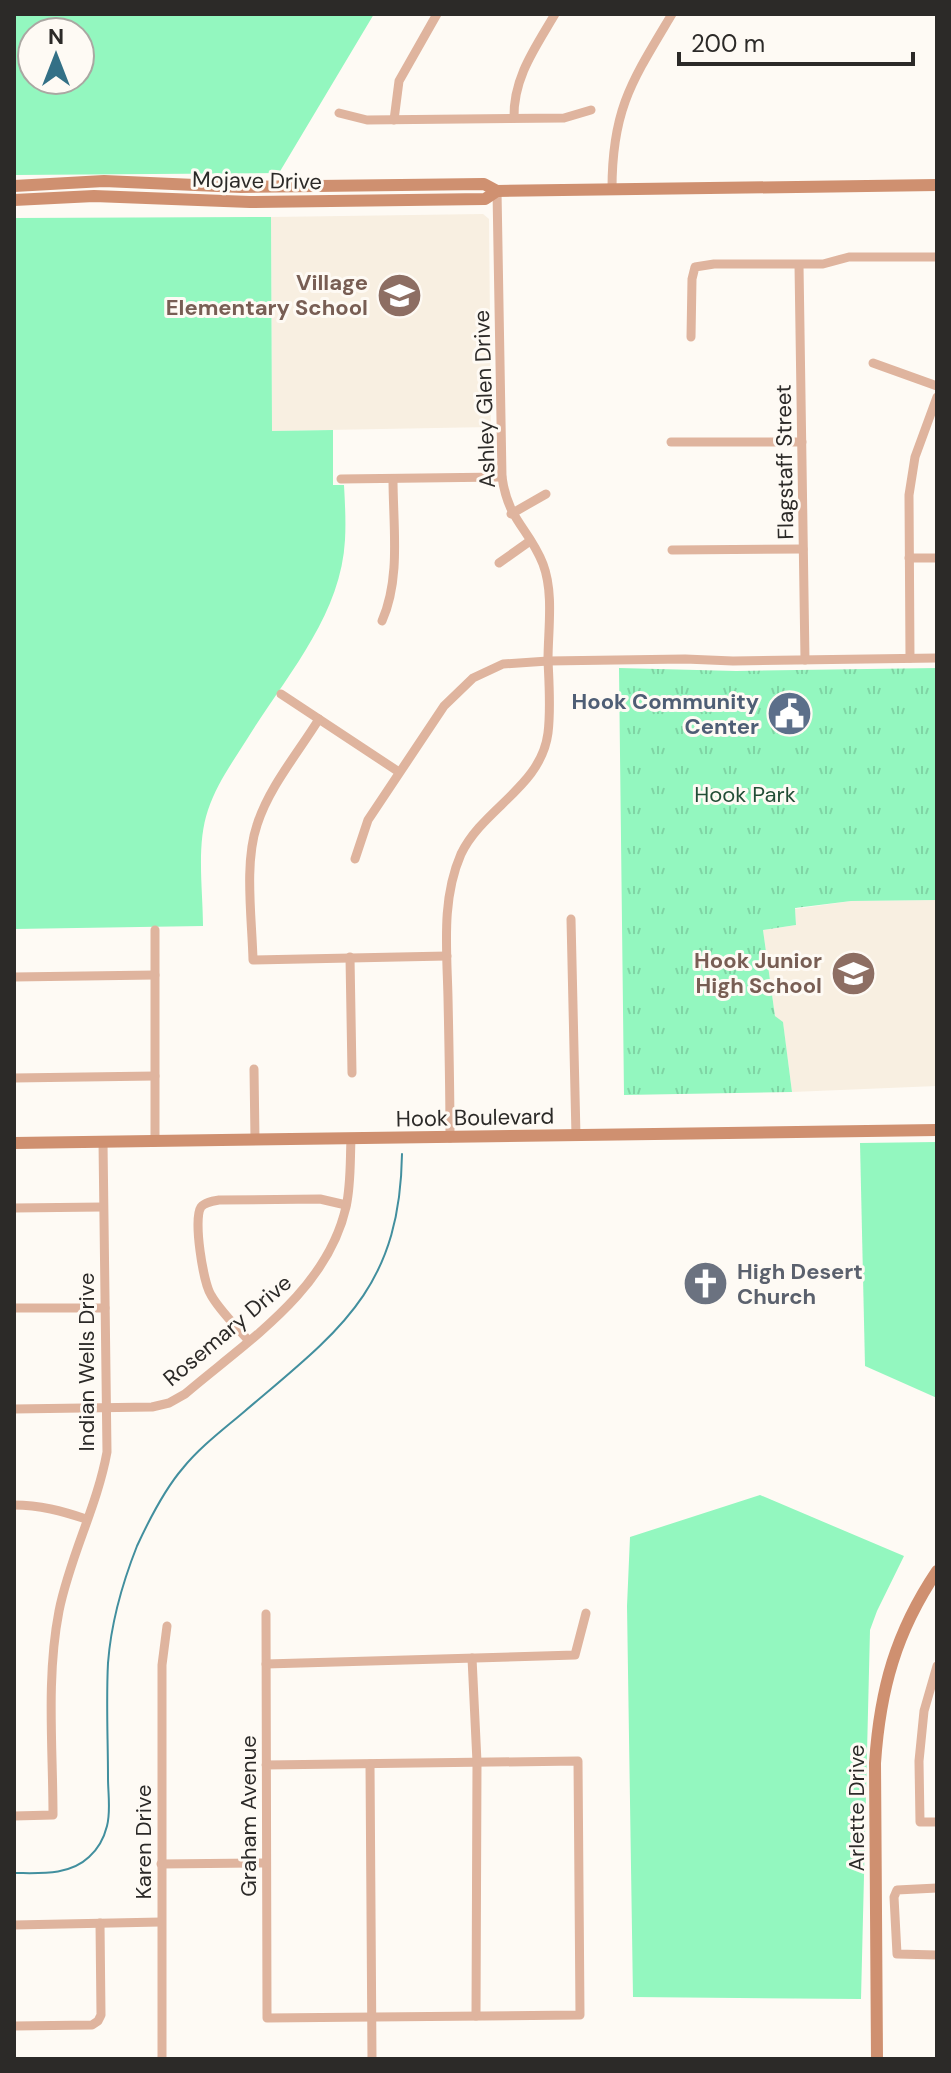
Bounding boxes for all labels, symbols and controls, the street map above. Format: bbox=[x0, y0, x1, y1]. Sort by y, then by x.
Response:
north arrow bbox=[16, 16, 96, 96]
scale bar bbox=[679, 16, 913, 66]
text: N bbox=[48, 22, 64, 51]
text: 200 m bbox=[691, 28, 765, 59]
street label: Mojave Drive bbox=[192, 165, 322, 196]
place label: Village Elementary School bbox=[166, 268, 368, 322]
school or university icon: Village Elementary School bbox=[375, 271, 423, 319]
street label: Ashley Glen Drive bbox=[467, 310, 502, 488]
street label: Flagstaff Street bbox=[769, 384, 800, 540]
place label: Hook Community Center bbox=[572, 687, 759, 741]
public building icon: Hook Community Center bbox=[766, 690, 814, 738]
park label: Hook Park bbox=[694, 780, 796, 809]
place label: Hook Junior High School bbox=[694, 946, 822, 1000]
school or university icon: Hook Junior High School bbox=[829, 949, 877, 997]
street label: Hook Boulevard bbox=[396, 1102, 554, 1133]
place label: High Desert Church bbox=[737, 1257, 863, 1311]
church icon: High Desert Church bbox=[682, 1260, 730, 1308]
street label: Rosemary Drive bbox=[157, 1268, 298, 1393]
street label: Indian Wells Drive bbox=[72, 1273, 101, 1451]
street label: Graham Avenue bbox=[234, 1735, 263, 1897]
street label: Arlette Drive bbox=[842, 1744, 871, 1872]
street label: Karen Drive bbox=[129, 1784, 158, 1900]

